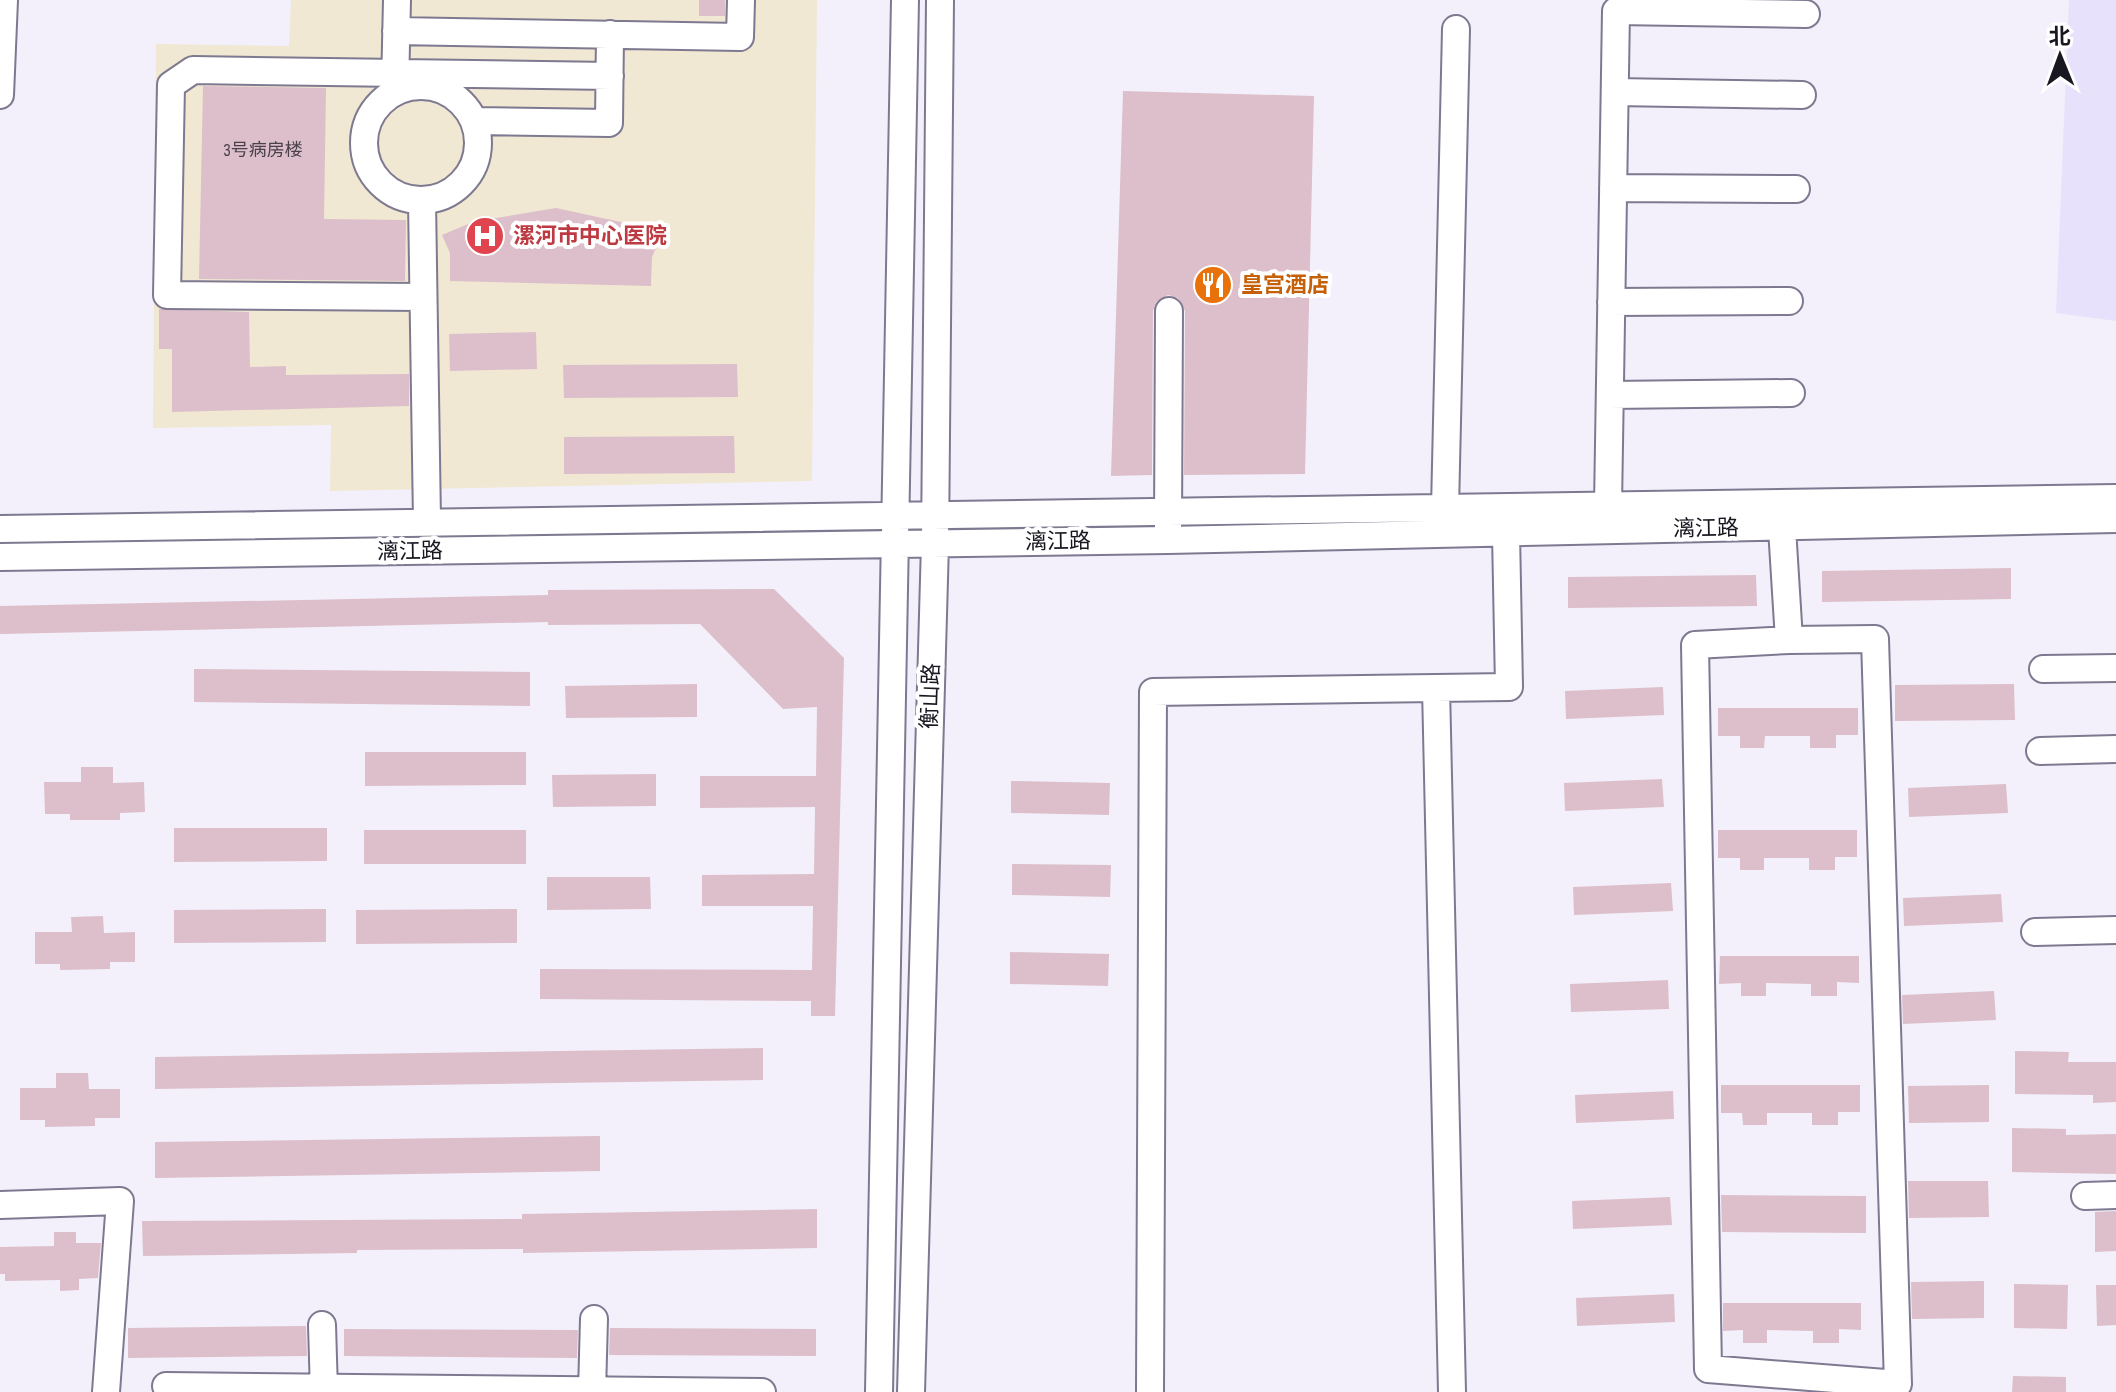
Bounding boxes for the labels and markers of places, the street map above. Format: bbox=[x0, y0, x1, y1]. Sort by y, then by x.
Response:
hospital icon: 漯河市中心医院 bbox=[464, 215, 506, 257]
place label: 漯河市中心医院 bbox=[513, 223, 667, 250]
restaurant icon: 皇宫酒店 bbox=[1192, 264, 1234, 306]
place label: 皇宫酒店 bbox=[1241, 272, 1329, 299]

